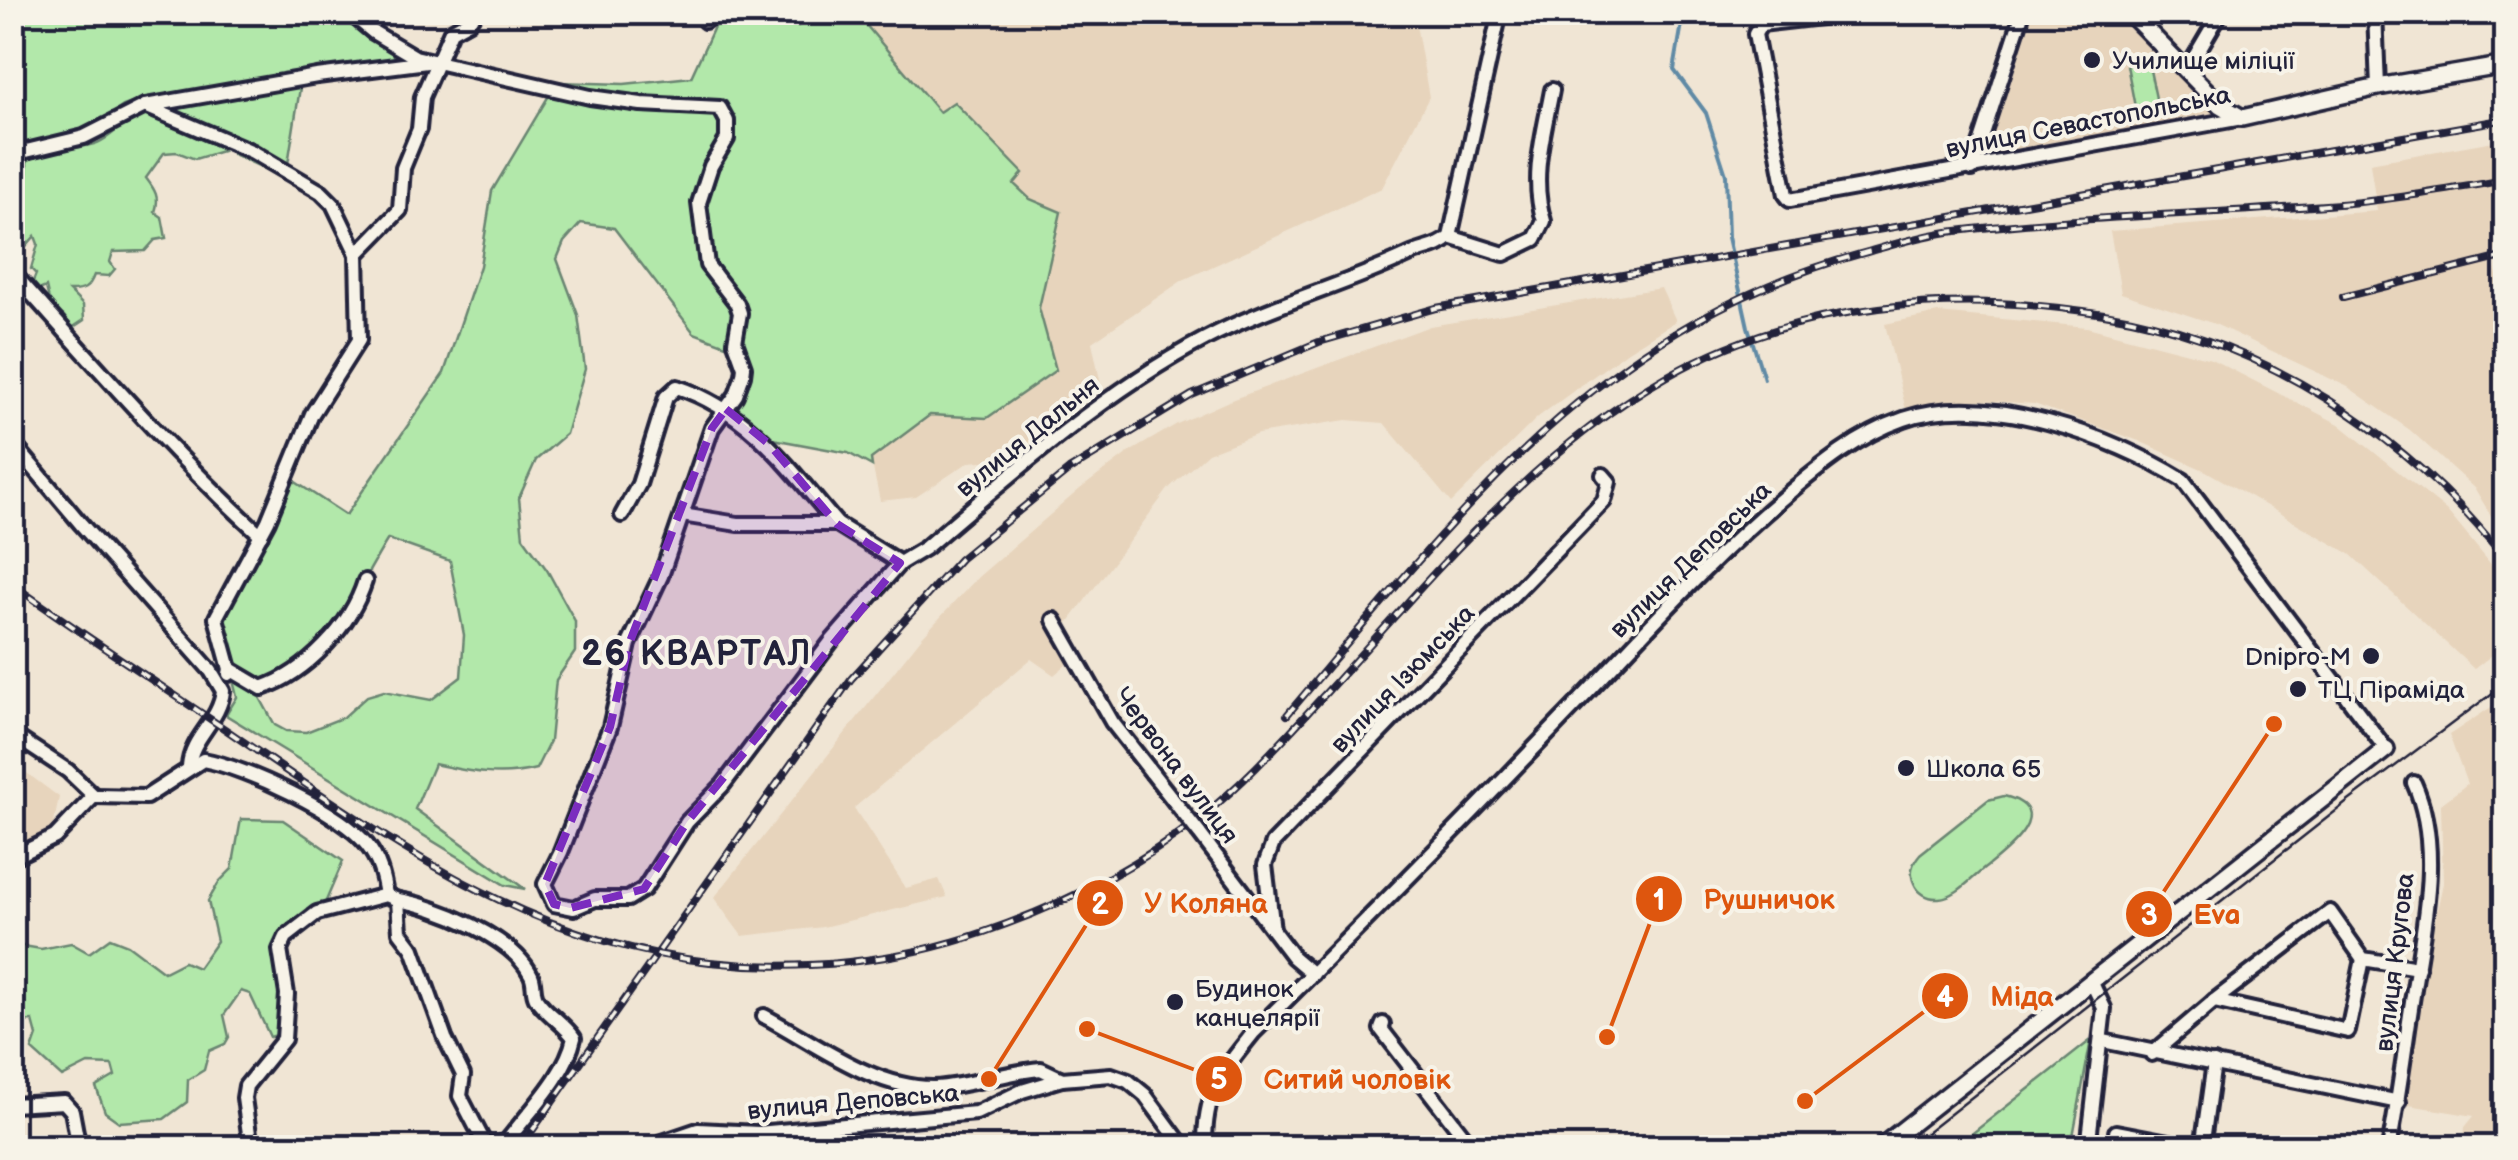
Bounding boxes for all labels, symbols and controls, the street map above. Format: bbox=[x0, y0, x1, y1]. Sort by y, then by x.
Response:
place label: Училище міліції bbox=[2112, 46, 2295, 77]
marker: Училище міліції bbox=[2081, 49, 2103, 71]
street label: вулиця Севастопольська bbox=[1943, 80, 2234, 165]
street label: вулиця Дальня bbox=[950, 370, 1106, 504]
street label: вулиця Деповська bbox=[1604, 475, 1778, 645]
street label: вулиця Ізюмська bbox=[1324, 598, 1482, 760]
district label: 26 КВАРТАЛ bbox=[581, 633, 813, 676]
place label: Dnipro-M bbox=[2245, 642, 2351, 673]
marker: Dnipro-M bbox=[2360, 645, 2382, 667]
place label: ТЦ Піраміда bbox=[2318, 675, 2465, 706]
marker: ТЦ Піраміда bbox=[2287, 678, 2309, 700]
street label: Червона вулиця bbox=[1107, 682, 1245, 850]
place label: Школа 65 bbox=[1926, 754, 2041, 785]
marker: Школа 65 bbox=[1895, 757, 1917, 779]
callout: Рушничок bbox=[1634, 870, 1855, 928]
street label: вулиця Кругова bbox=[2369, 871, 2422, 1053]
callout: У Коляна bbox=[1075, 874, 1288, 932]
text: 1 bbox=[1653, 883, 1665, 919]
text: Рушничок bbox=[1703, 884, 1836, 917]
callout: Eva bbox=[2124, 885, 2261, 943]
text: 2 bbox=[1091, 887, 1109, 923]
text: У Коляна bbox=[1144, 888, 1268, 921]
text: 3 bbox=[2140, 898, 2158, 934]
text: Eva bbox=[2193, 899, 2241, 932]
callout: Міда bbox=[1920, 967, 2073, 1025]
place label: Будинок канцелярії bbox=[1195, 974, 1321, 1034]
text: 4 bbox=[1936, 980, 1954, 1016]
text: Міда bbox=[1990, 981, 2054, 1014]
marker: Будинок канцелярії bbox=[1164, 991, 1186, 1013]
callout: Ситий чоловік bbox=[1194, 1050, 1471, 1108]
text: 5 bbox=[1210, 1062, 1228, 1098]
text: Ситий чоловік bbox=[1263, 1064, 1451, 1097]
street label: вулиця Деповська bbox=[746, 1078, 961, 1127]

